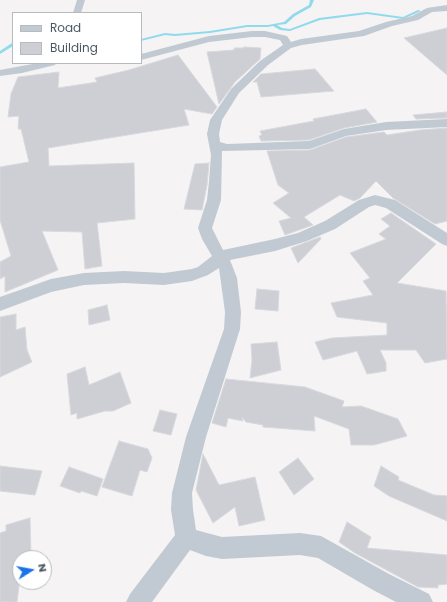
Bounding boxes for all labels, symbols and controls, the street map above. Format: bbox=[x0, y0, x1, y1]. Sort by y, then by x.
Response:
legend bbox=[12, 12, 142, 64]
text: Road bbox=[50, 19, 81, 36]
text: Building bbox=[50, 39, 98, 56]
north arrow bbox=[12, 550, 52, 590]
text: N bbox=[34, 562, 51, 573]

